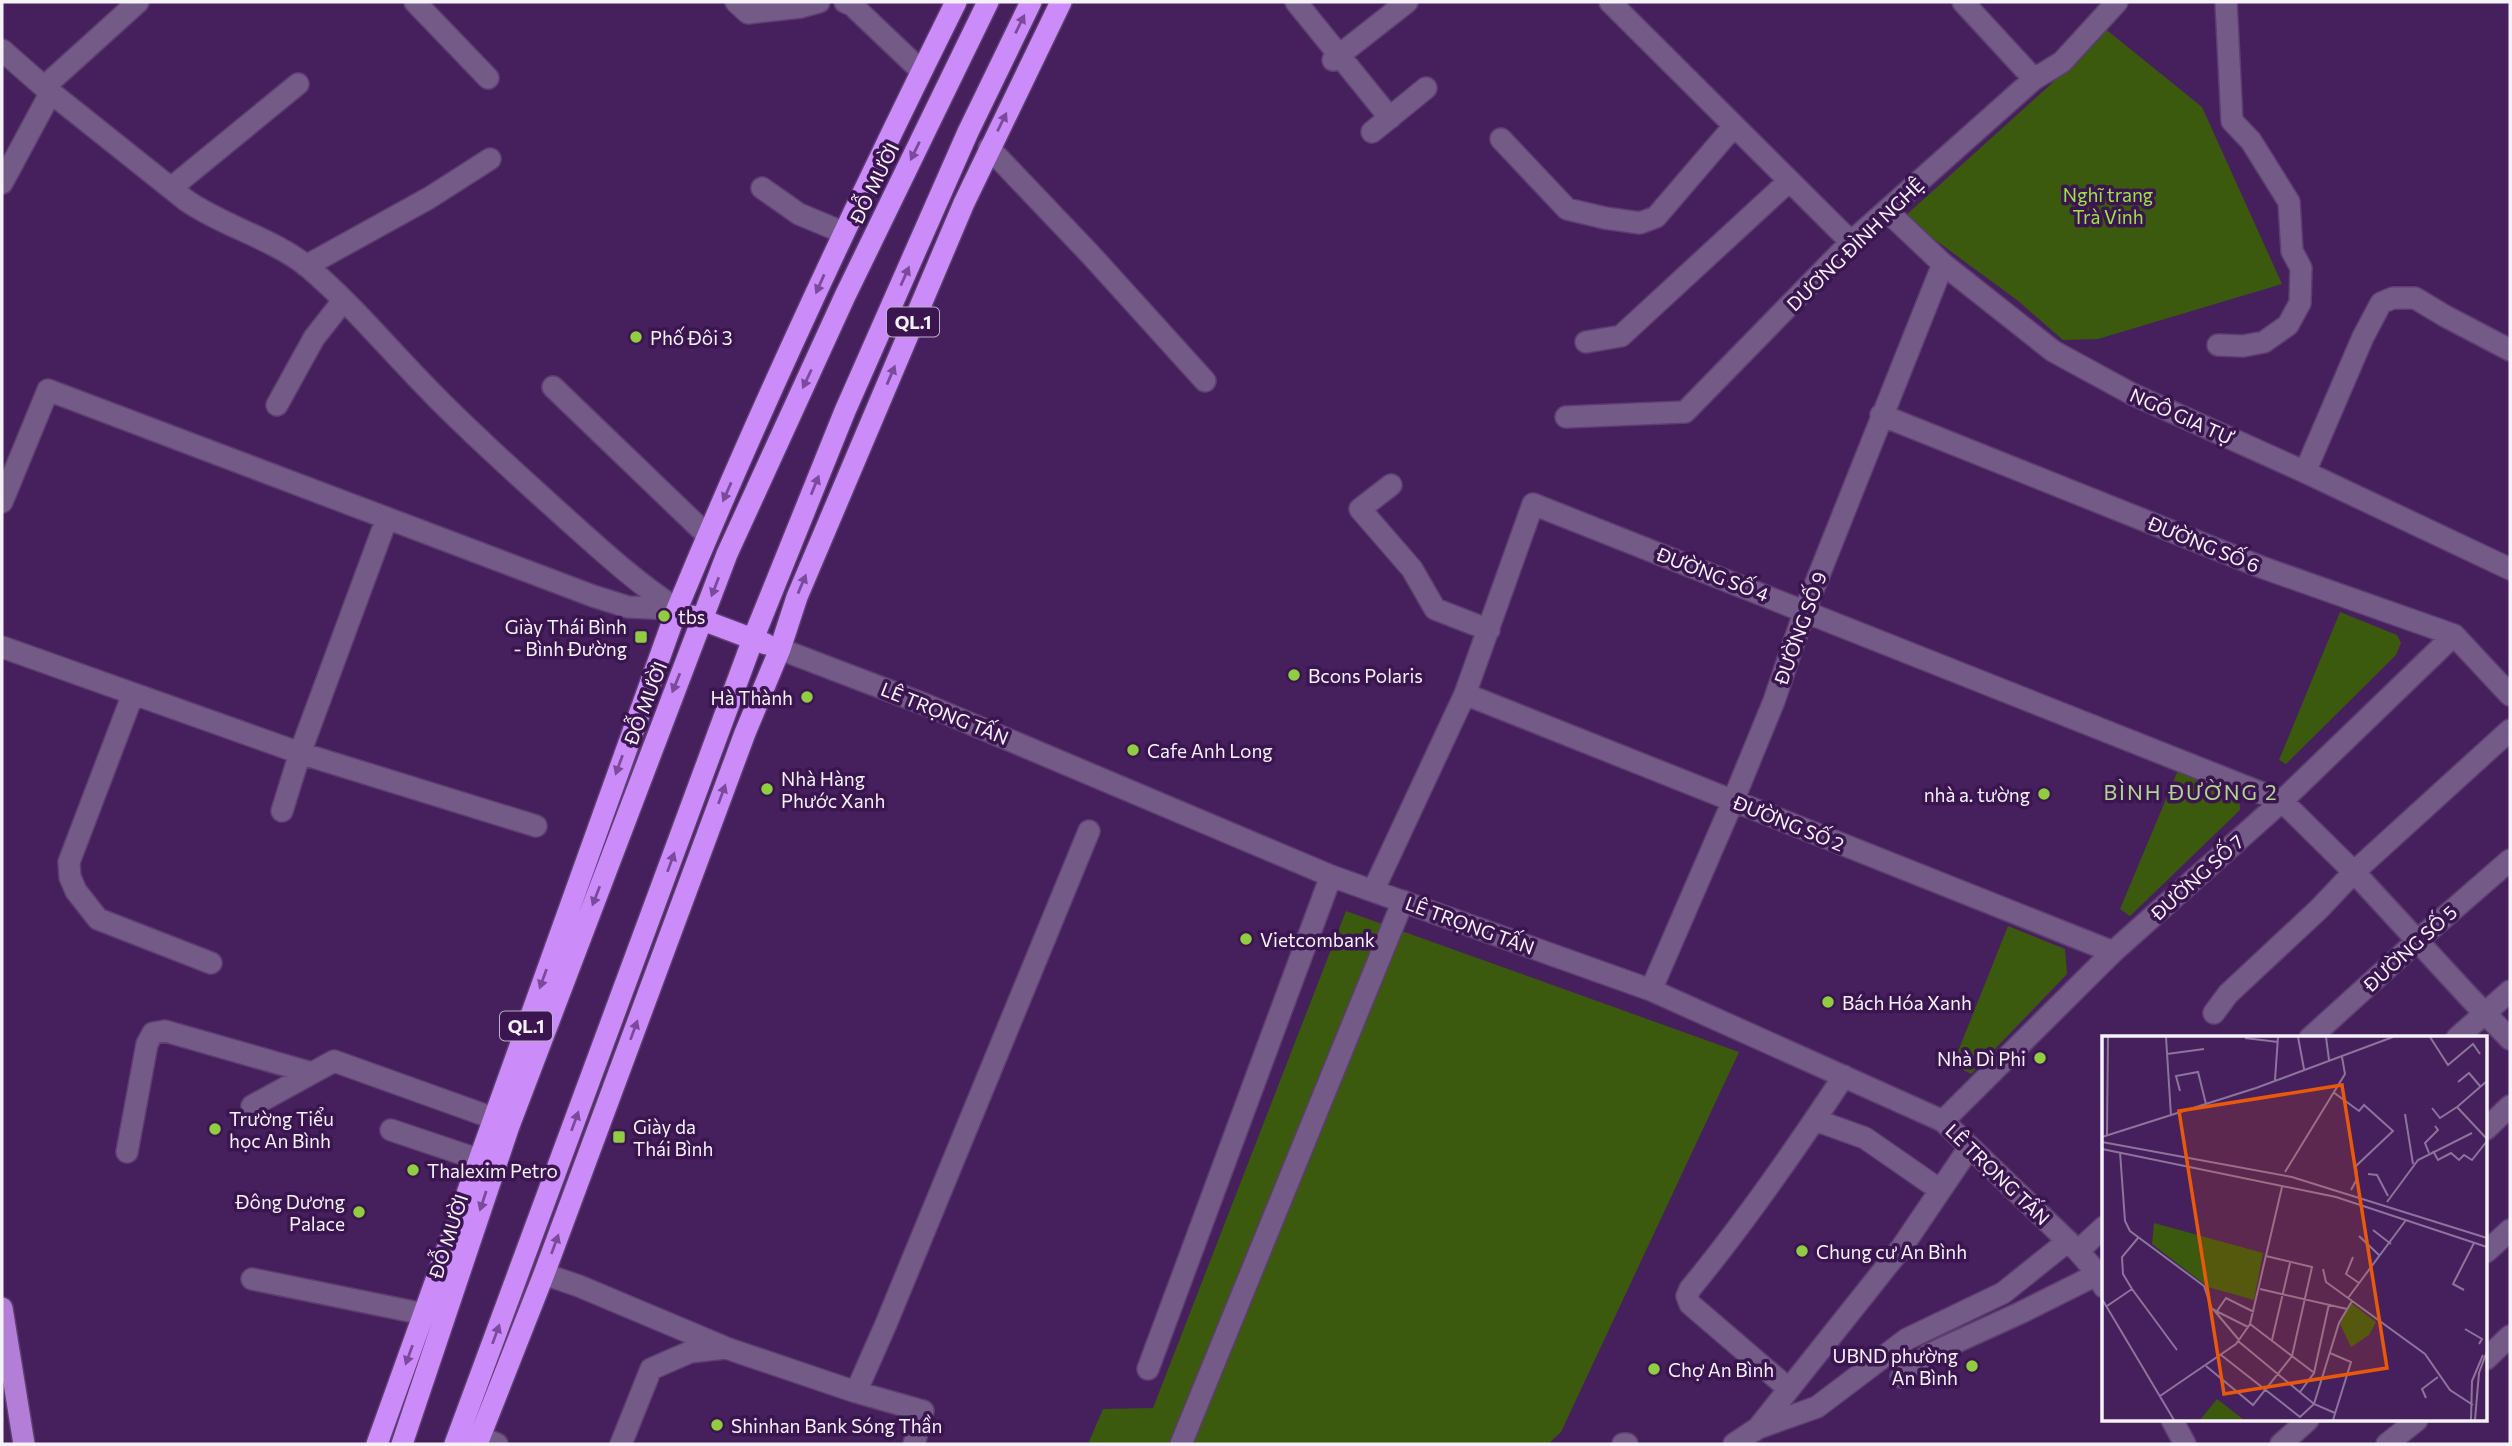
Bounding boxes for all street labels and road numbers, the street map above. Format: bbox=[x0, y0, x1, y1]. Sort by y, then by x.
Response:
street label: ĐỖ MƯỜI bbox=[841, 137, 903, 228]
street label: DƯƠNG ĐÌNH NGHỆ bbox=[1781, 172, 1928, 315]
road number: QL.1 bbox=[887, 308, 939, 336]
street label: NGÔ GIA TỰ bbox=[2127, 382, 2238, 449]
street label: ĐƯỜNG SỐ 6 bbox=[2144, 508, 2264, 577]
street label: ĐƯỜNG SỐ 4 bbox=[1653, 539, 1773, 606]
street label: ĐƯỜNG SỐ 9 bbox=[1766, 567, 1831, 688]
street label: ĐỖ MƯỜI bbox=[615, 657, 671, 749]
street label: LÊ TRỌNG TẤN bbox=[878, 674, 1013, 749]
street label: ĐƯỜNG SỐ 2 bbox=[1729, 787, 1849, 856]
street label: ĐƯỜNG SỐ 7 bbox=[2143, 827, 2248, 925]
street label: LÊ TRỌNG TẤN bbox=[1402, 888, 1539, 959]
street label: ĐƯỜNG SỐ 5 bbox=[2356, 898, 2461, 997]
road number: QL.1 bbox=[500, 1012, 552, 1041]
street label: LÊ TRỌNG TẤN bbox=[1941, 1116, 2057, 1229]
street label: ĐỖ MƯỜI bbox=[420, 1190, 472, 1282]

